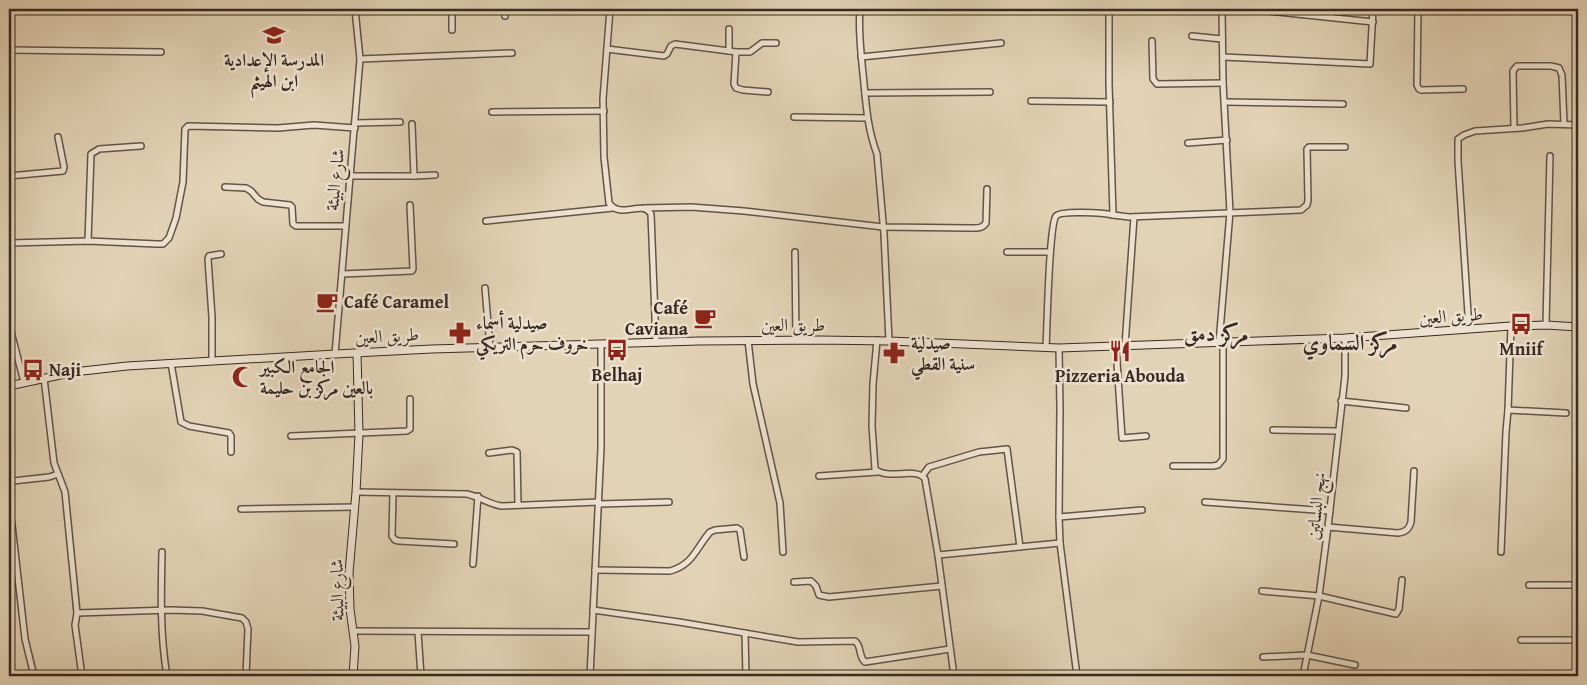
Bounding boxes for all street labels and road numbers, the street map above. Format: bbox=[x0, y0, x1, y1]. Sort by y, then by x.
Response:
street label: شارع البيئة bbox=[318, 148, 353, 213]
street label: طريق العين bbox=[1418, 300, 1484, 331]
street label: طريق العين bbox=[761, 311, 825, 338]
street label: طريق العين bbox=[354, 320, 420, 351]
street label: نهج البساتين bbox=[1299, 471, 1335, 541]
street label: شارع البيئة bbox=[322, 559, 353, 621]

